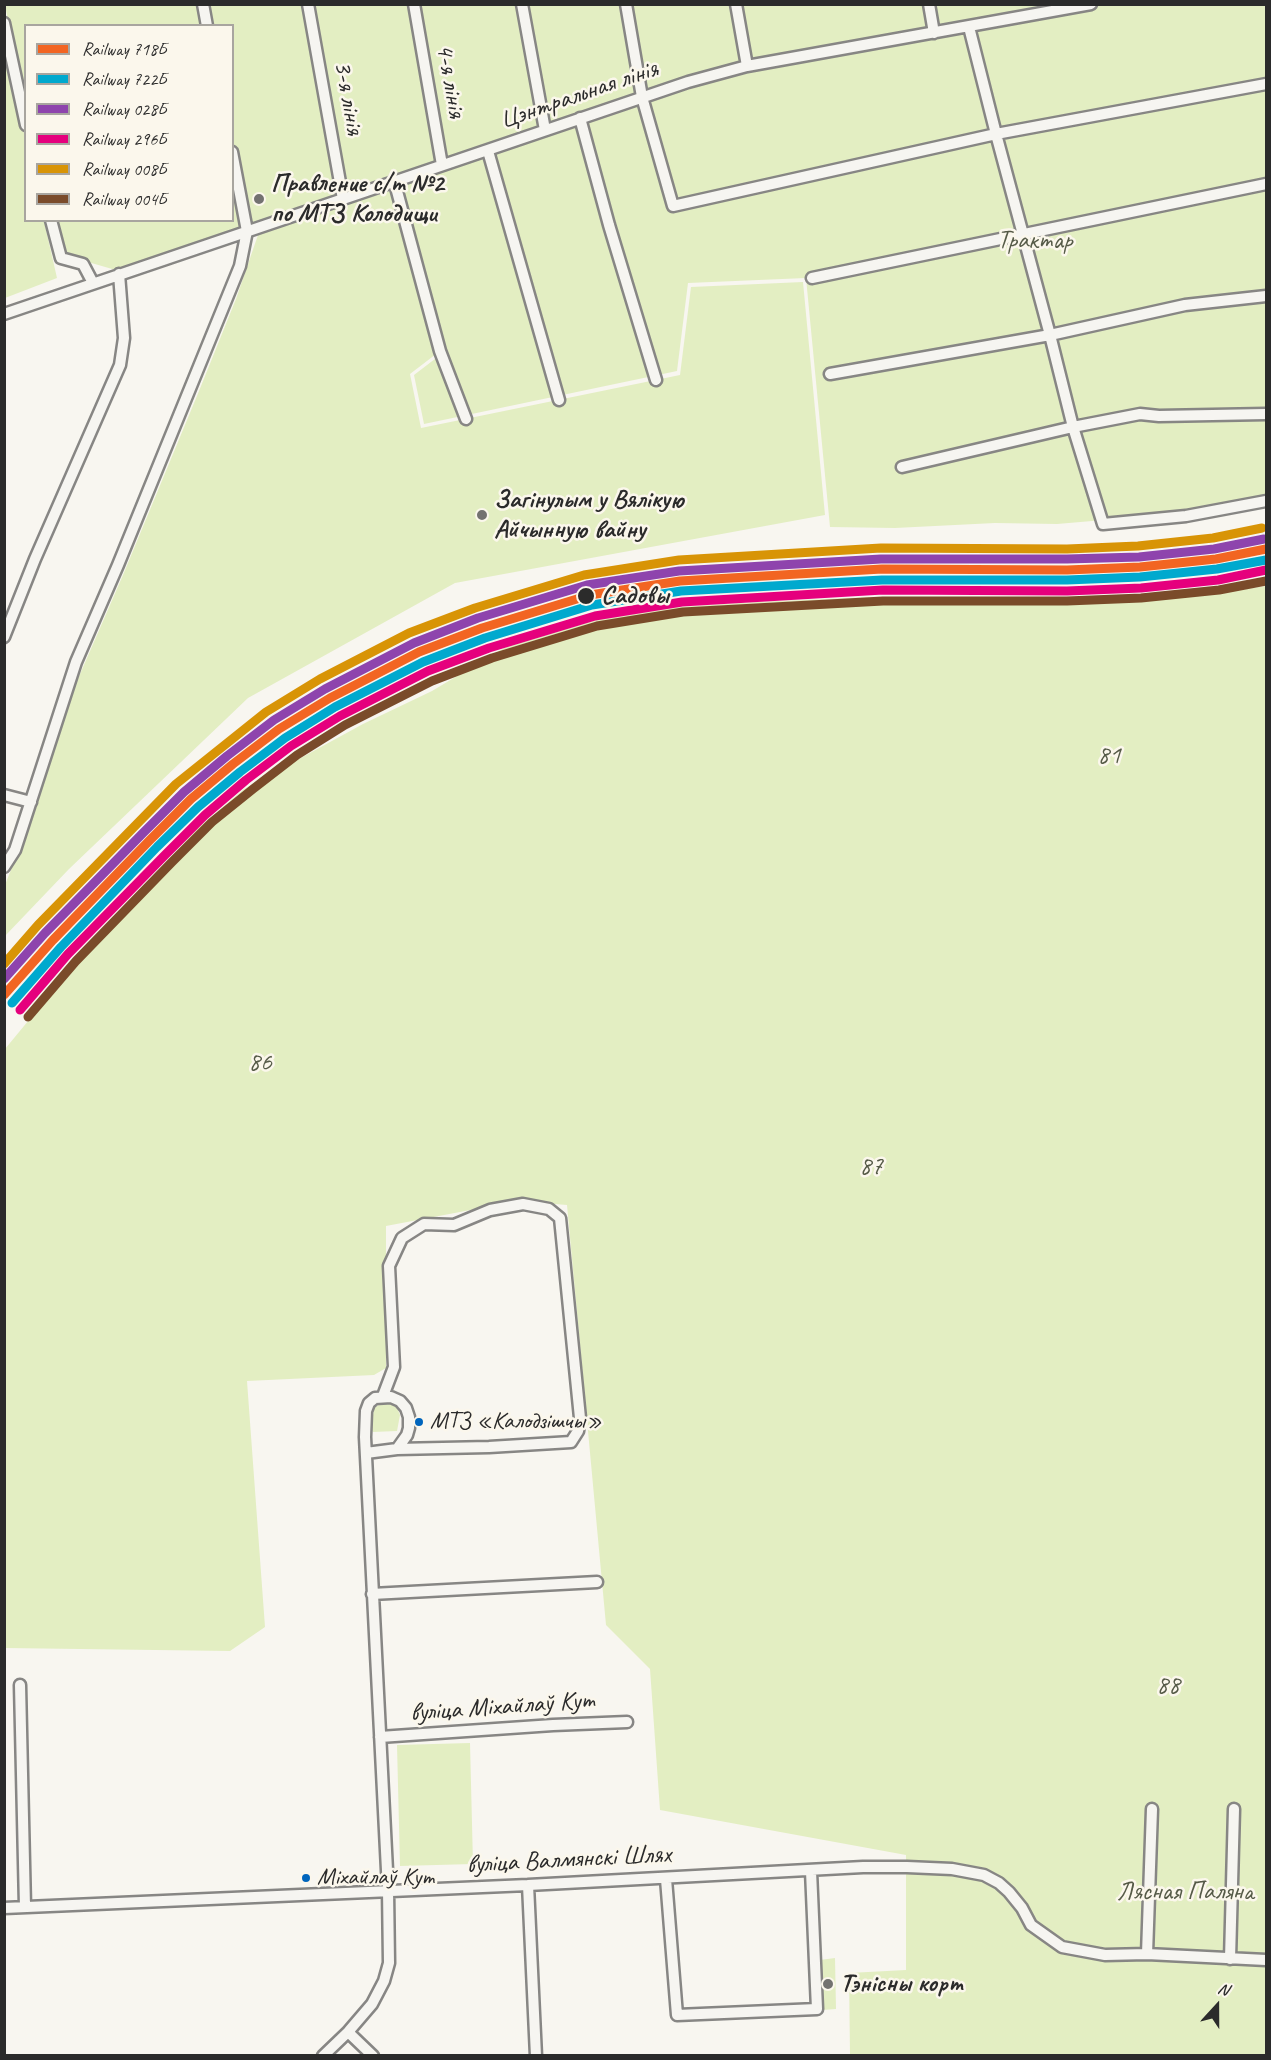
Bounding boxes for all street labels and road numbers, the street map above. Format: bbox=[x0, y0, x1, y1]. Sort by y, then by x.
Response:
street label: 4-я лінія bbox=[428, 41, 472, 121]
street label: Цэнтральная лінія bbox=[496, 53, 662, 137]
street label: 3-я лінія bbox=[326, 58, 370, 138]
street label: вуліца Міхайлаў Кут bbox=[409, 1685, 595, 1729]
street label: вуліца Валмянскі Шлях bbox=[466, 1839, 672, 1881]

